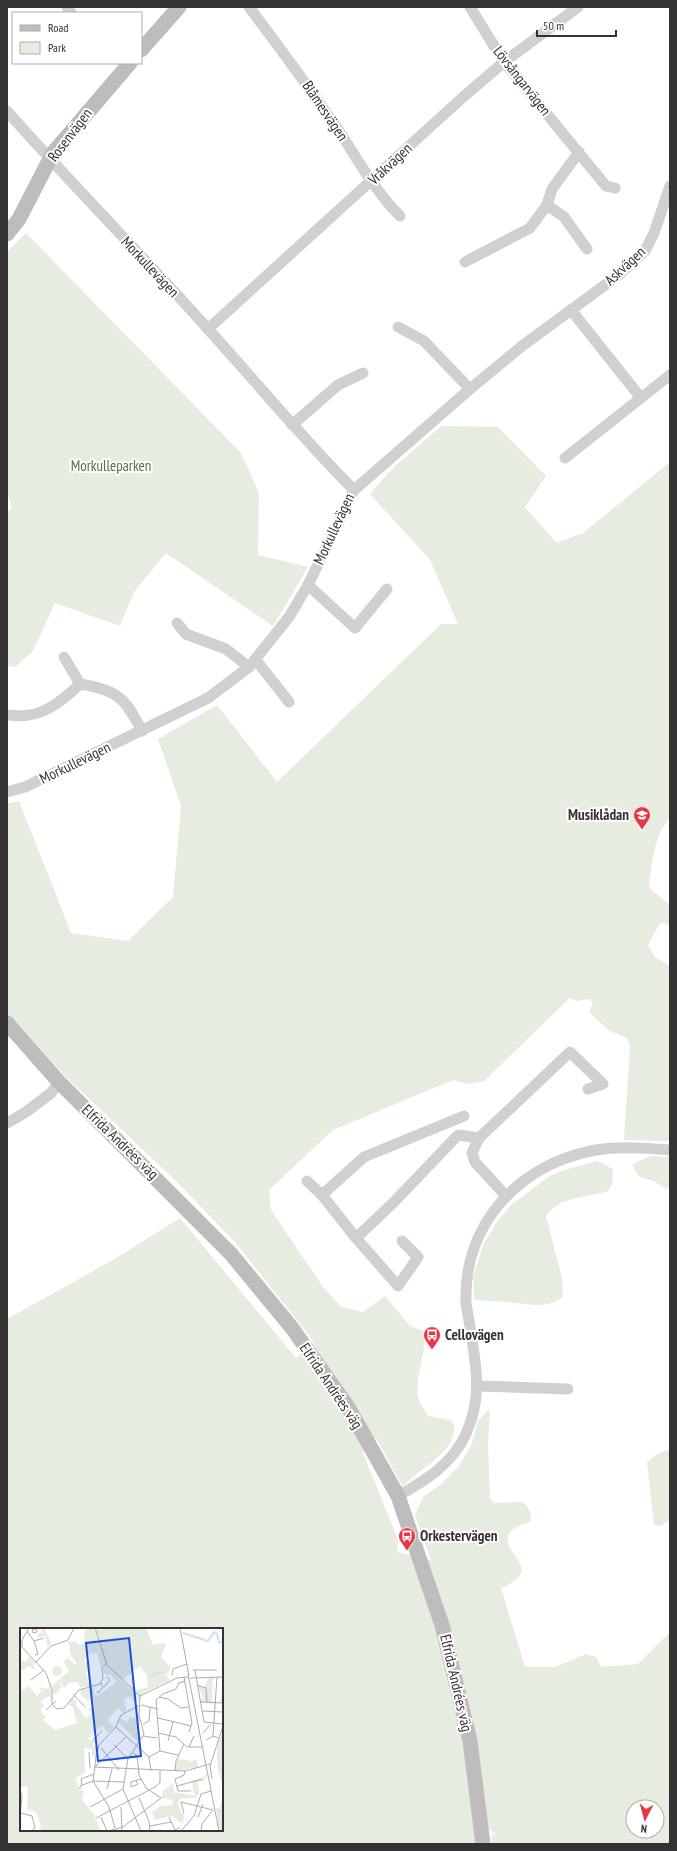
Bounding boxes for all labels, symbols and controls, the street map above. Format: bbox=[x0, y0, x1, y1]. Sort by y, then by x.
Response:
legend bbox=[12, 12, 142, 64]
scale bar bbox=[537, 12, 616, 38]
text: 50 m bbox=[543, 18, 564, 33]
text: Road bbox=[48, 20, 68, 35]
text: Park bbox=[48, 40, 66, 55]
street label: Lövsångarvägen bbox=[489, 42, 555, 119]
street label: Blåmesvägen bbox=[298, 77, 352, 144]
street label: Rosenvägen bbox=[43, 104, 96, 165]
street label: Vråkvägen bbox=[363, 138, 416, 189]
street label: Morkullevägen bbox=[117, 232, 183, 301]
street label: Askvägen bbox=[600, 242, 649, 289]
park label: Morkulleparken bbox=[71, 456, 151, 475]
street label: Morkullevägen bbox=[309, 490, 358, 567]
street label: Morkullevägen bbox=[36, 737, 113, 788]
place label: Musiklådan bbox=[568, 805, 629, 824]
school or university icon: Musiklådan bbox=[632, 805, 652, 830]
street label: Elfrida Andrées väg bbox=[78, 1100, 163, 1183]
bus stop icon: Cellovägen bbox=[422, 1325, 442, 1350]
place label: Cellovägen bbox=[445, 1325, 504, 1344]
street label: Elfrida Andrées väg bbox=[296, 1339, 367, 1432]
bus stop icon: Orkestervägen bbox=[397, 1526, 417, 1551]
place label: Orkestervägen bbox=[420, 1526, 498, 1545]
inset map bbox=[20, 1628, 223, 1831]
street label: Elfrida Andrées väg bbox=[436, 1632, 477, 1733]
north arrow bbox=[625, 1799, 665, 1839]
text: N bbox=[640, 1822, 648, 1836]

